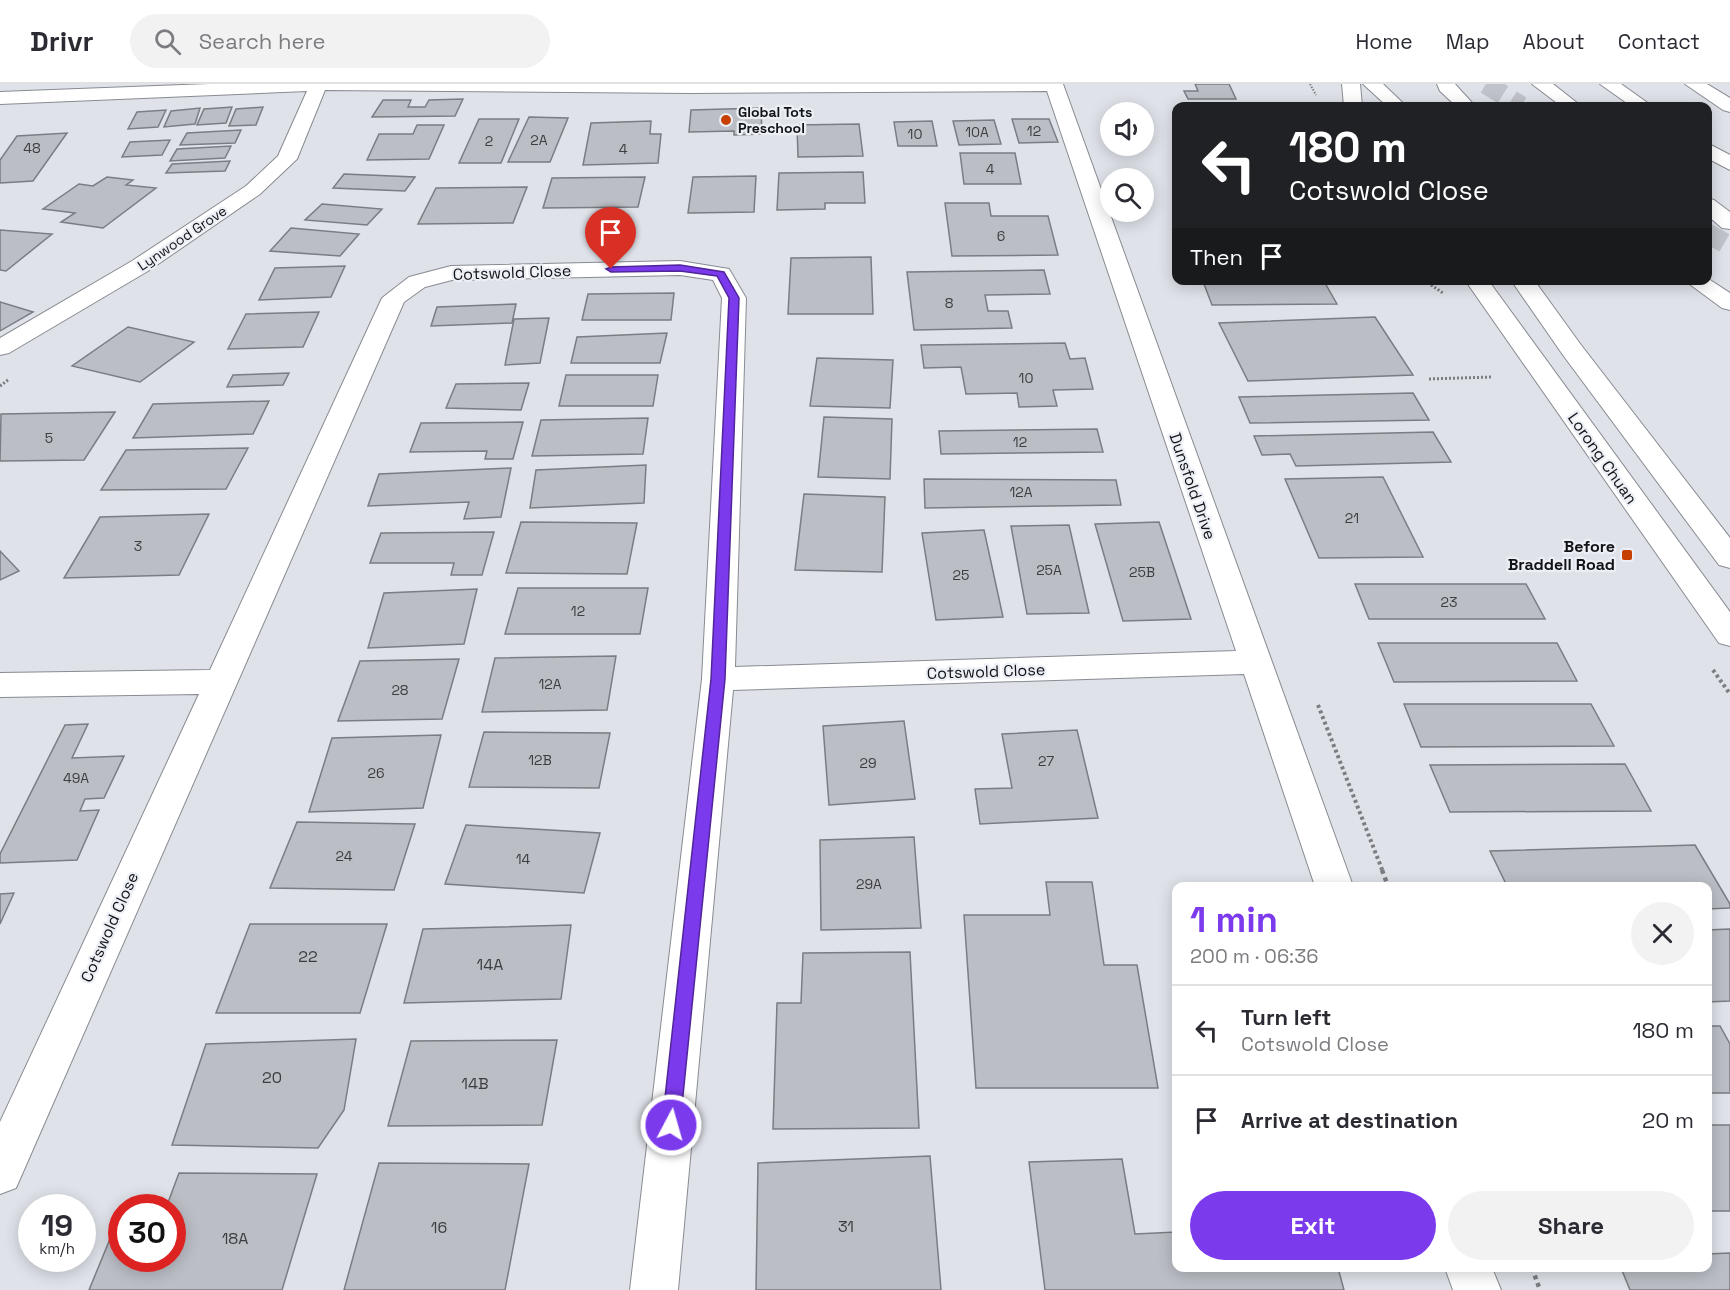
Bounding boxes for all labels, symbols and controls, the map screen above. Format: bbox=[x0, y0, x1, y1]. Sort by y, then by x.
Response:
search box bbox=[130, 14, 550, 68]
text: Drivr bbox=[30, 23, 94, 59]
icon: search bbox=[151, 25, 184, 58]
text: Search here bbox=[199, 27, 325, 55]
text: Home bbox=[1355, 28, 1413, 55]
text: Map bbox=[1446, 28, 1490, 55]
text: About bbox=[1523, 28, 1585, 55]
text: Contact bbox=[1618, 28, 1700, 55]
map controls bbox=[1100, 102, 1154, 222]
button: sound bbox=[1100, 102, 1154, 156]
place label: Global Tots Preschool bbox=[738, 103, 812, 137]
marker: Global Tots Preschool bbox=[719, 113, 733, 127]
text: 180 m bbox=[1289, 121, 1407, 174]
house number: 12 bbox=[1027, 122, 1041, 140]
house number: 10A bbox=[965, 123, 989, 141]
house number: 10 bbox=[908, 125, 922, 143]
icon: left bbox=[1190, 126, 1268, 204]
house number: 2A bbox=[530, 131, 548, 149]
house number: 2 bbox=[485, 132, 493, 150]
house number: 48 bbox=[23, 139, 41, 157]
house number: 4 bbox=[619, 140, 628, 158]
house number: 4 bbox=[986, 160, 995, 178]
button: search bbox=[1100, 168, 1154, 222]
text: Cotswold Close bbox=[1289, 173, 1489, 208]
street label: Lynwood Grove bbox=[134, 202, 230, 274]
pin bbox=[585, 207, 636, 269]
icon: arrive bbox=[594, 216, 627, 249]
house number: 6 bbox=[997, 227, 1005, 245]
icon: arrive bbox=[1255, 240, 1288, 273]
text: Then bbox=[1190, 243, 1243, 271]
street label: Cotswold Close bbox=[452, 260, 572, 285]
house number: 8 bbox=[945, 294, 954, 312]
house number: 10 bbox=[1019, 369, 1033, 387]
street label: Lorong Chuan bbox=[1563, 408, 1642, 508]
house number: 5 bbox=[45, 429, 53, 447]
street label: Dunsfold Drive bbox=[1164, 430, 1221, 542]
house number: 12 bbox=[1013, 433, 1027, 451]
house number: 12A bbox=[1009, 483, 1033, 501]
house number: 21 bbox=[1345, 509, 1359, 527]
place label: Before Braddell Road bbox=[1508, 536, 1615, 575]
house number: 3 bbox=[134, 537, 142, 555]
marker: Before Braddell Road bbox=[1620, 548, 1634, 562]
house number: 25A bbox=[1036, 561, 1062, 579]
house number: 25B bbox=[1129, 563, 1155, 581]
house number: 25 bbox=[953, 566, 969, 584]
house number: 23 bbox=[1441, 593, 1457, 611]
house number: 12 bbox=[571, 602, 585, 620]
street label: Cotswold Close bbox=[926, 659, 1046, 684]
house number: 12A bbox=[538, 675, 562, 693]
house number: 28 bbox=[391, 681, 409, 699]
house number: 12B bbox=[528, 751, 552, 769]
house number: 27 bbox=[1038, 752, 1054, 770]
house number: 29 bbox=[860, 754, 876, 772]
house number: 26 bbox=[367, 764, 385, 782]
house number: 49A bbox=[63, 769, 89, 787]
house number: 24 bbox=[336, 847, 353, 865]
house number: 14 bbox=[516, 850, 531, 868]
street label: Cotswold Close bbox=[76, 869, 143, 986]
house number: 29A bbox=[856, 875, 882, 893]
text: 1 min bbox=[1190, 897, 1278, 943]
button: close bbox=[1631, 902, 1694, 965]
text: 200 m · 06:36 bbox=[1190, 943, 1319, 969]
house number: 22 bbox=[298, 946, 318, 967]
house number: 14A bbox=[477, 954, 503, 975]
text: Turn left bbox=[1241, 1003, 1331, 1031]
icon: left bbox=[1190, 1014, 1223, 1047]
text: 180 m bbox=[1632, 1016, 1694, 1044]
text: Cotswold Close bbox=[1241, 1031, 1389, 1057]
house number: 20 bbox=[262, 1067, 282, 1088]
house number: 14B bbox=[461, 1073, 489, 1094]
position arrow bbox=[639, 1093, 703, 1157]
icon: arrive bbox=[1190, 1104, 1223, 1137]
text: Arrive at destination bbox=[1241, 1106, 1458, 1134]
text: 20 m bbox=[1642, 1106, 1694, 1134]
button: Exit bbox=[1190, 1191, 1436, 1260]
button: Share bbox=[1448, 1191, 1694, 1260]
speed limit sign: 30 bbox=[108, 1194, 186, 1272]
text: 19 bbox=[41, 1206, 73, 1245]
house number: 31 bbox=[838, 1216, 854, 1237]
house number: 16 bbox=[431, 1217, 447, 1238]
house number: 18A bbox=[222, 1228, 248, 1249]
text: km/h bbox=[39, 1239, 75, 1258]

